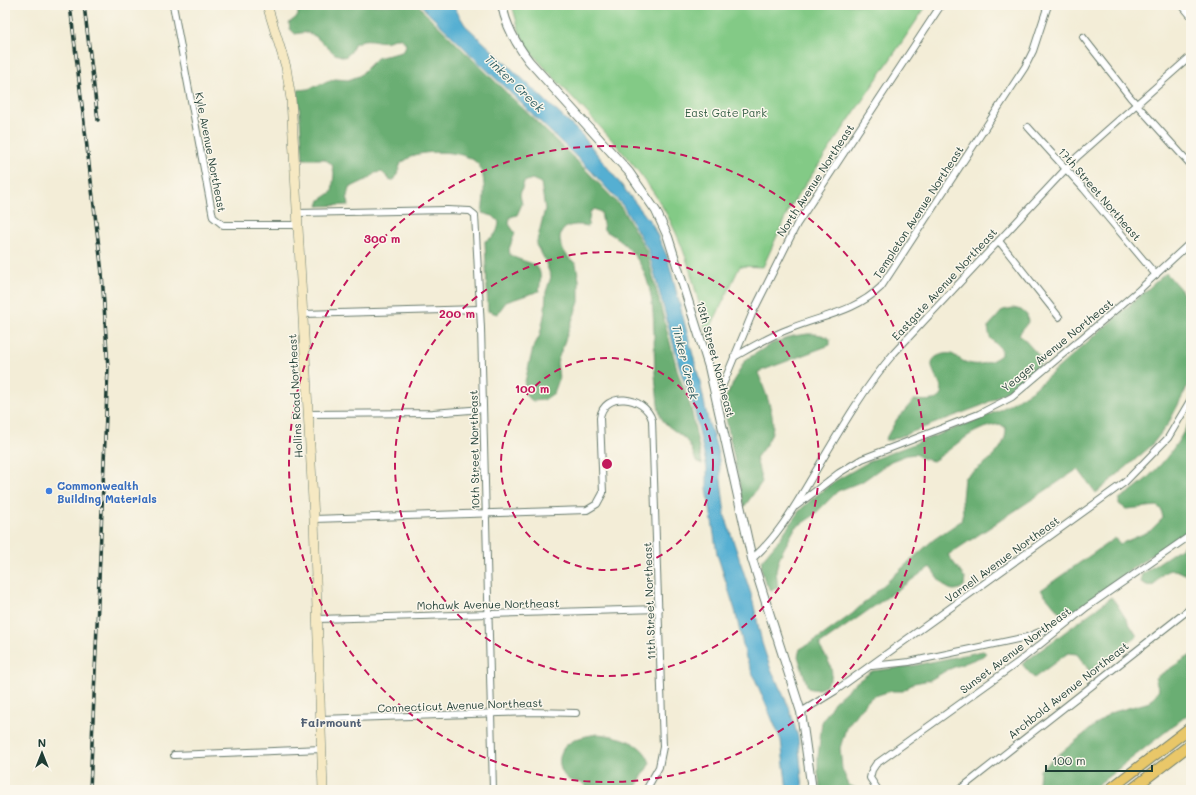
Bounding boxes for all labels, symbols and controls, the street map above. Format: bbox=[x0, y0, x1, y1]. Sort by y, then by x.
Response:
water label: Tinker Creek bbox=[482, 51, 549, 116]
street label: Kyle Avenue Northeast bbox=[192, 91, 230, 214]
park label: East Gate Park bbox=[685, 105, 767, 120]
street label: North Avenue Northeast bbox=[773, 121, 857, 239]
street label: Templeton Avenue Northeast bbox=[869, 143, 967, 281]
street label: 17th Street Northeast bbox=[1055, 144, 1145, 244]
street label: Eastgate Avenue Northeast bbox=[888, 225, 1000, 343]
text: 300 m bbox=[364, 230, 400, 246]
street label: Yeager Avenue Northeast bbox=[998, 295, 1116, 395]
street label: 13th Street Northeast bbox=[693, 299, 739, 419]
text: 200 m bbox=[439, 305, 475, 321]
water label: Tinker Creek bbox=[669, 323, 703, 402]
street label: Hollins Road Northeast bbox=[284, 333, 306, 458]
text: 100 m bbox=[515, 380, 549, 396]
street label: 10th Street Northeast bbox=[465, 390, 483, 510]
centre of rings bbox=[600, 457, 614, 471]
place label: Commonwealth Building Materials bbox=[57, 478, 157, 506]
marker: Commonwealth Building Materials bbox=[44, 486, 54, 496]
street label: Varnell Avenue Northeast bbox=[942, 512, 1062, 606]
street label: 11th Street Northeast bbox=[639, 542, 659, 660]
street label: Mohawk Avenue Northeast bbox=[416, 595, 560, 613]
street label: Sunset Avenue Northeast bbox=[956, 603, 1074, 697]
street label: Archbold Avenue Northeast bbox=[1005, 638, 1132, 742]
street label: Connecticut Avenue Northeast bbox=[377, 695, 543, 715]
district label: Fairmount bbox=[300, 714, 362, 730]
north arrow bbox=[22, 733, 62, 773]
text: N bbox=[38, 735, 46, 750]
scale bar bbox=[1046, 747, 1152, 773]
text: 100 m bbox=[1052, 752, 1086, 768]

